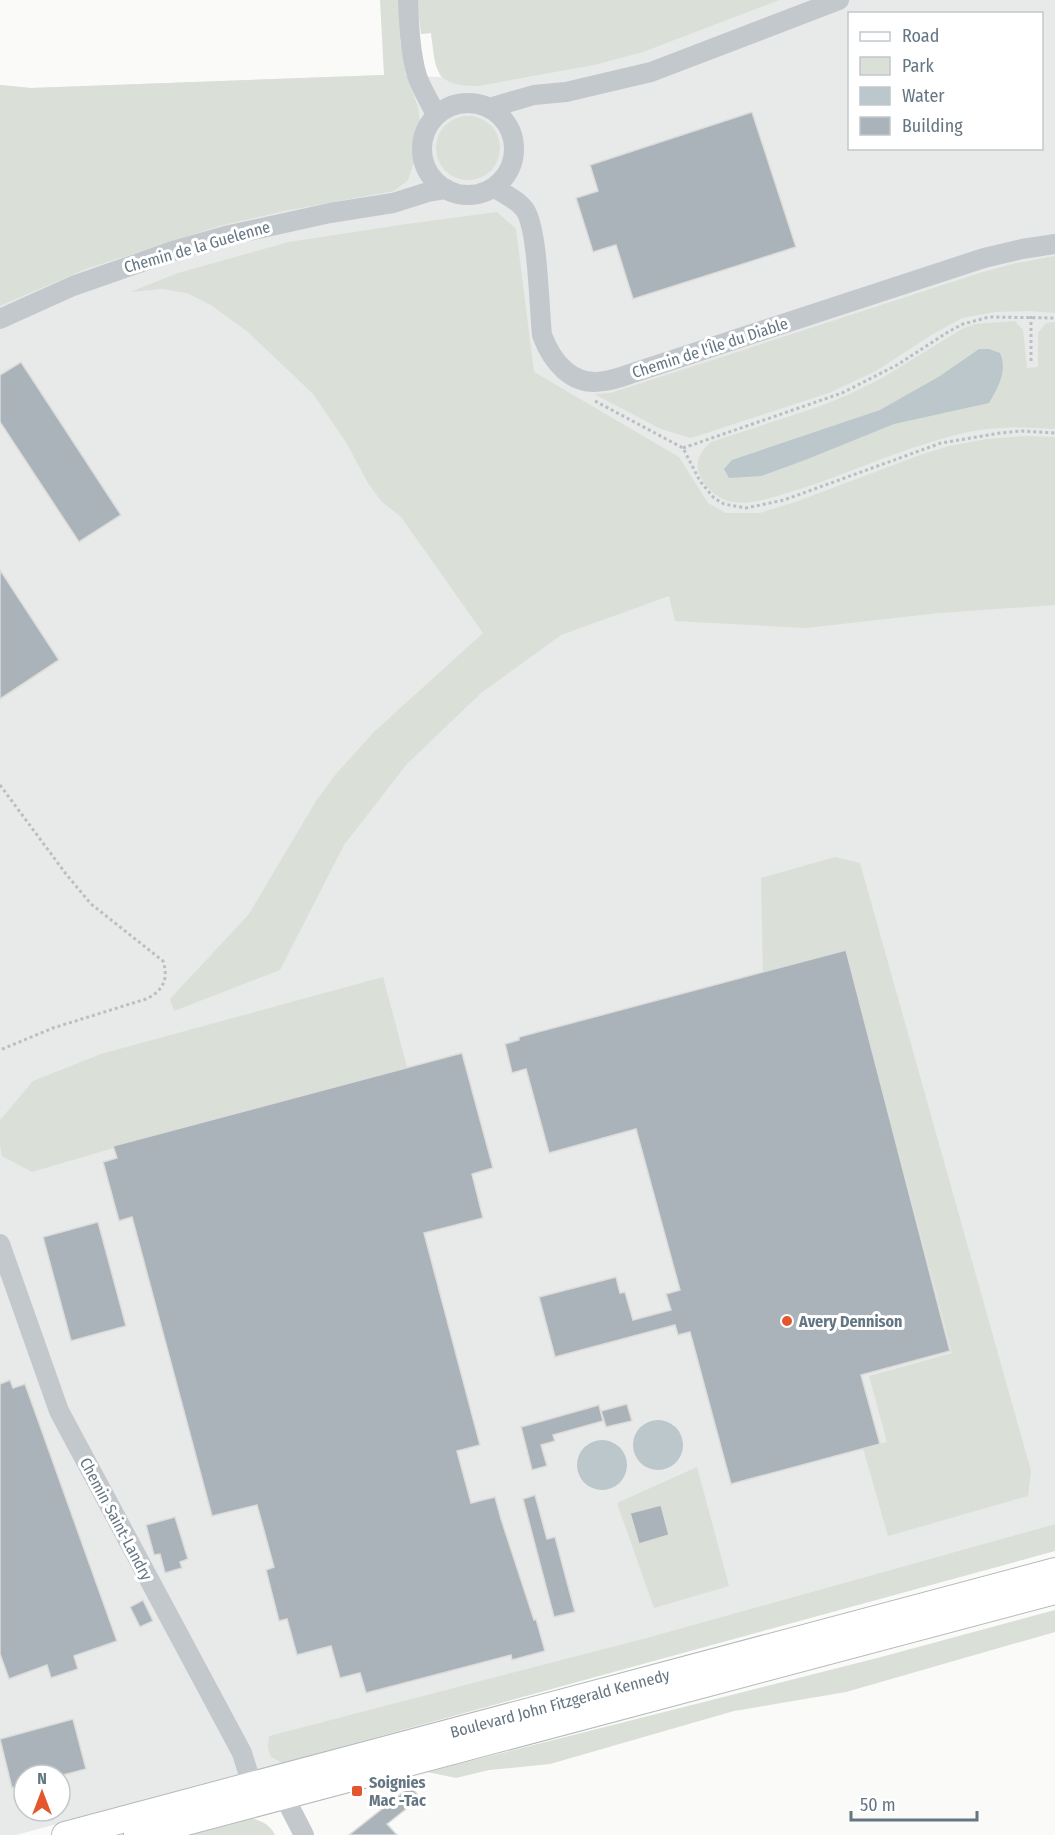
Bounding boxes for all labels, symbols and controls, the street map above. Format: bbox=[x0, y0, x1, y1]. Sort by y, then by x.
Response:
legend bbox=[848, 12, 1043, 150]
text: Road bbox=[902, 25, 939, 47]
text: Park bbox=[902, 55, 935, 77]
text: Water bbox=[902, 85, 945, 107]
text: Building bbox=[902, 115, 963, 137]
street label: Chemin de la Guelenne bbox=[122, 217, 272, 277]
street label: Chemin de l'Île du Diable bbox=[630, 314, 790, 382]
place label: Avery Dennison bbox=[798, 1312, 902, 1331]
marker: Avery Dennison bbox=[780, 1314, 794, 1328]
street label: Chemin Saint-Landry bbox=[76, 1454, 157, 1584]
street label: Boulevard John Fitzgerald Kennedy bbox=[448, 1665, 672, 1741]
north arrow bbox=[12, 1763, 72, 1823]
text: N bbox=[37, 1769, 47, 1788]
place label: Soignies Mac -Tac bbox=[369, 1773, 426, 1810]
marker: Soignies Mac -Tac bbox=[350, 1784, 364, 1798]
scale bar bbox=[851, 1784, 977, 1822]
text: 50 m bbox=[860, 1794, 896, 1816]

